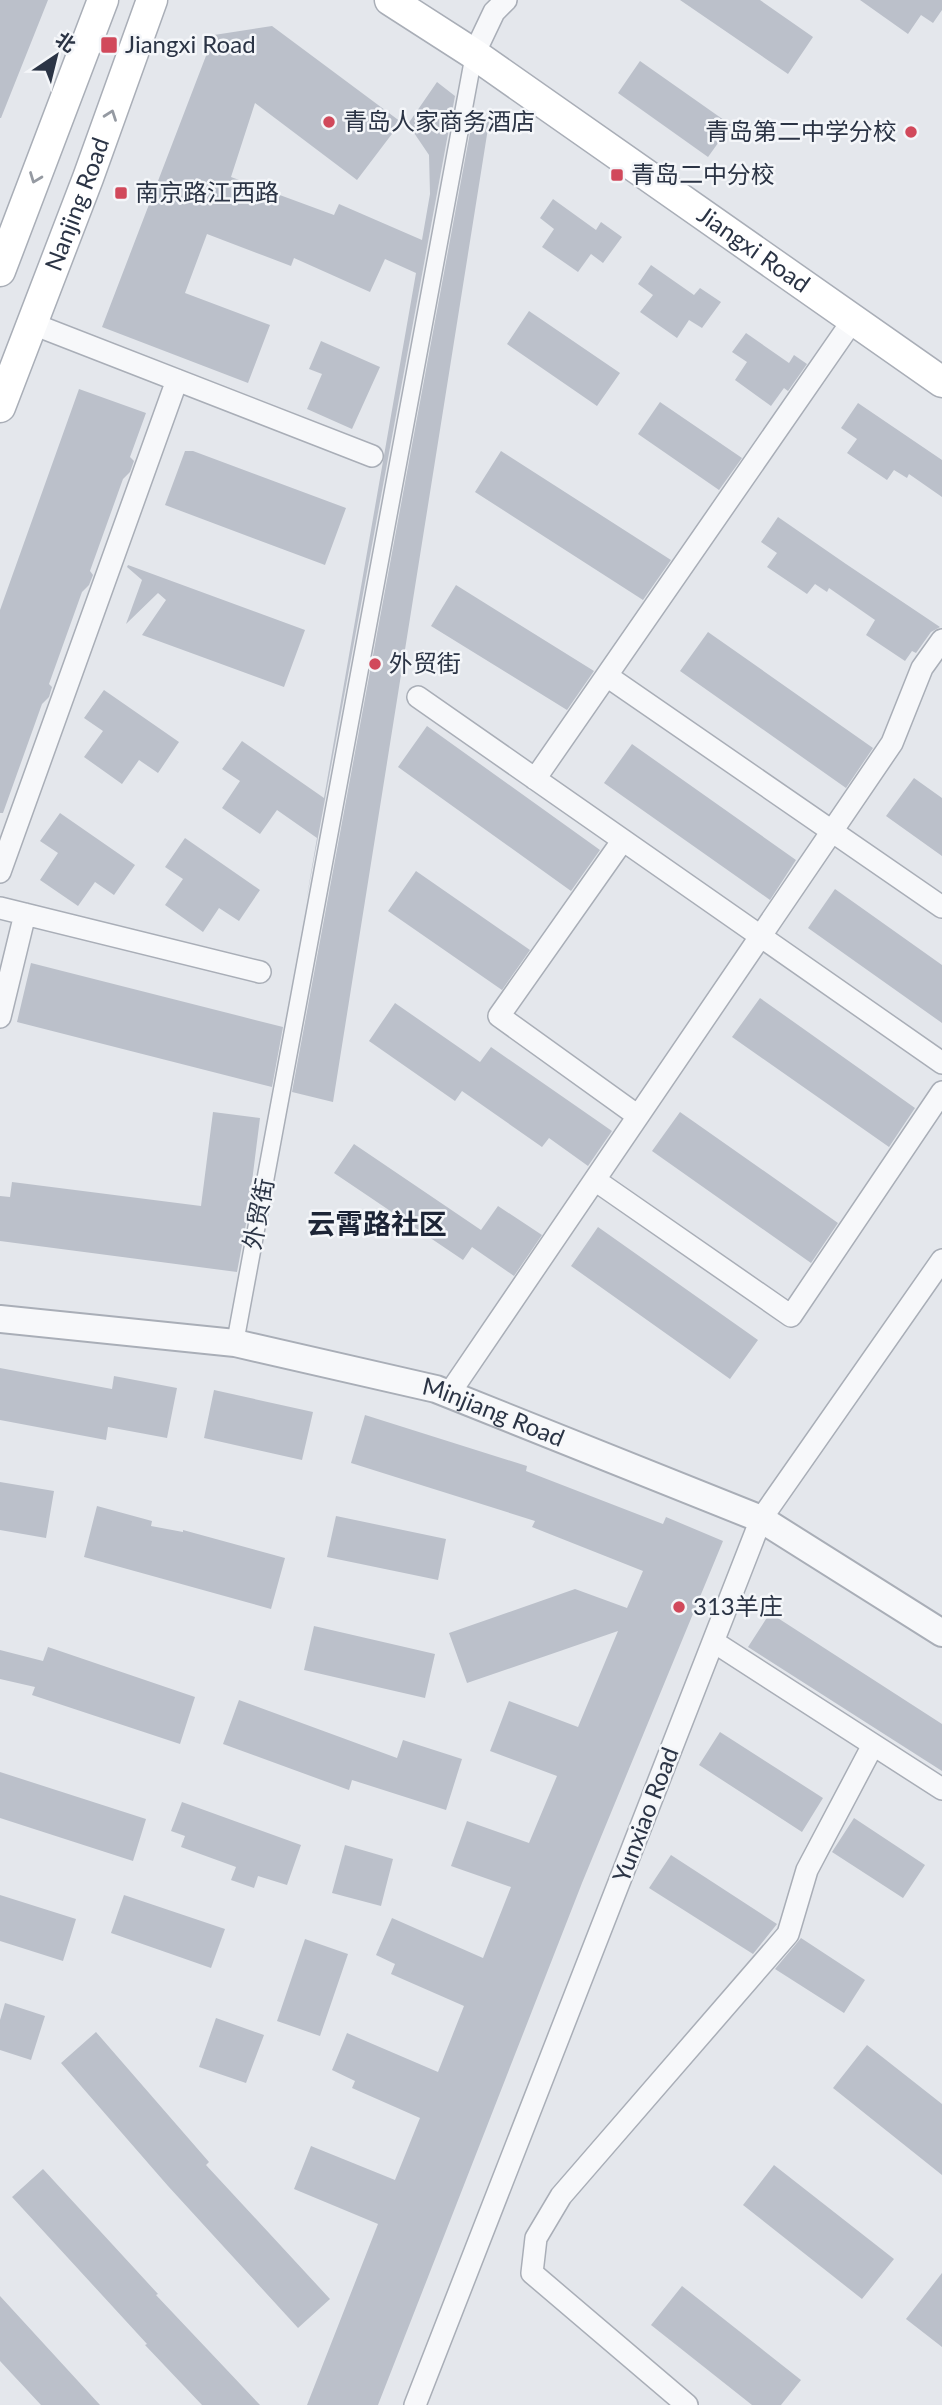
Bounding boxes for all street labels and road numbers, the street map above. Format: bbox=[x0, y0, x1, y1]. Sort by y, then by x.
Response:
street label: Nanjing Road bbox=[38, 133, 114, 275]
street label: Jiangxi Road bbox=[692, 199, 816, 298]
street label: 外贸街 bbox=[236, 1176, 279, 1252]
street label: Minjiang Road bbox=[420, 1370, 569, 1452]
street label: Yunxiao Road bbox=[606, 1743, 684, 1886]

